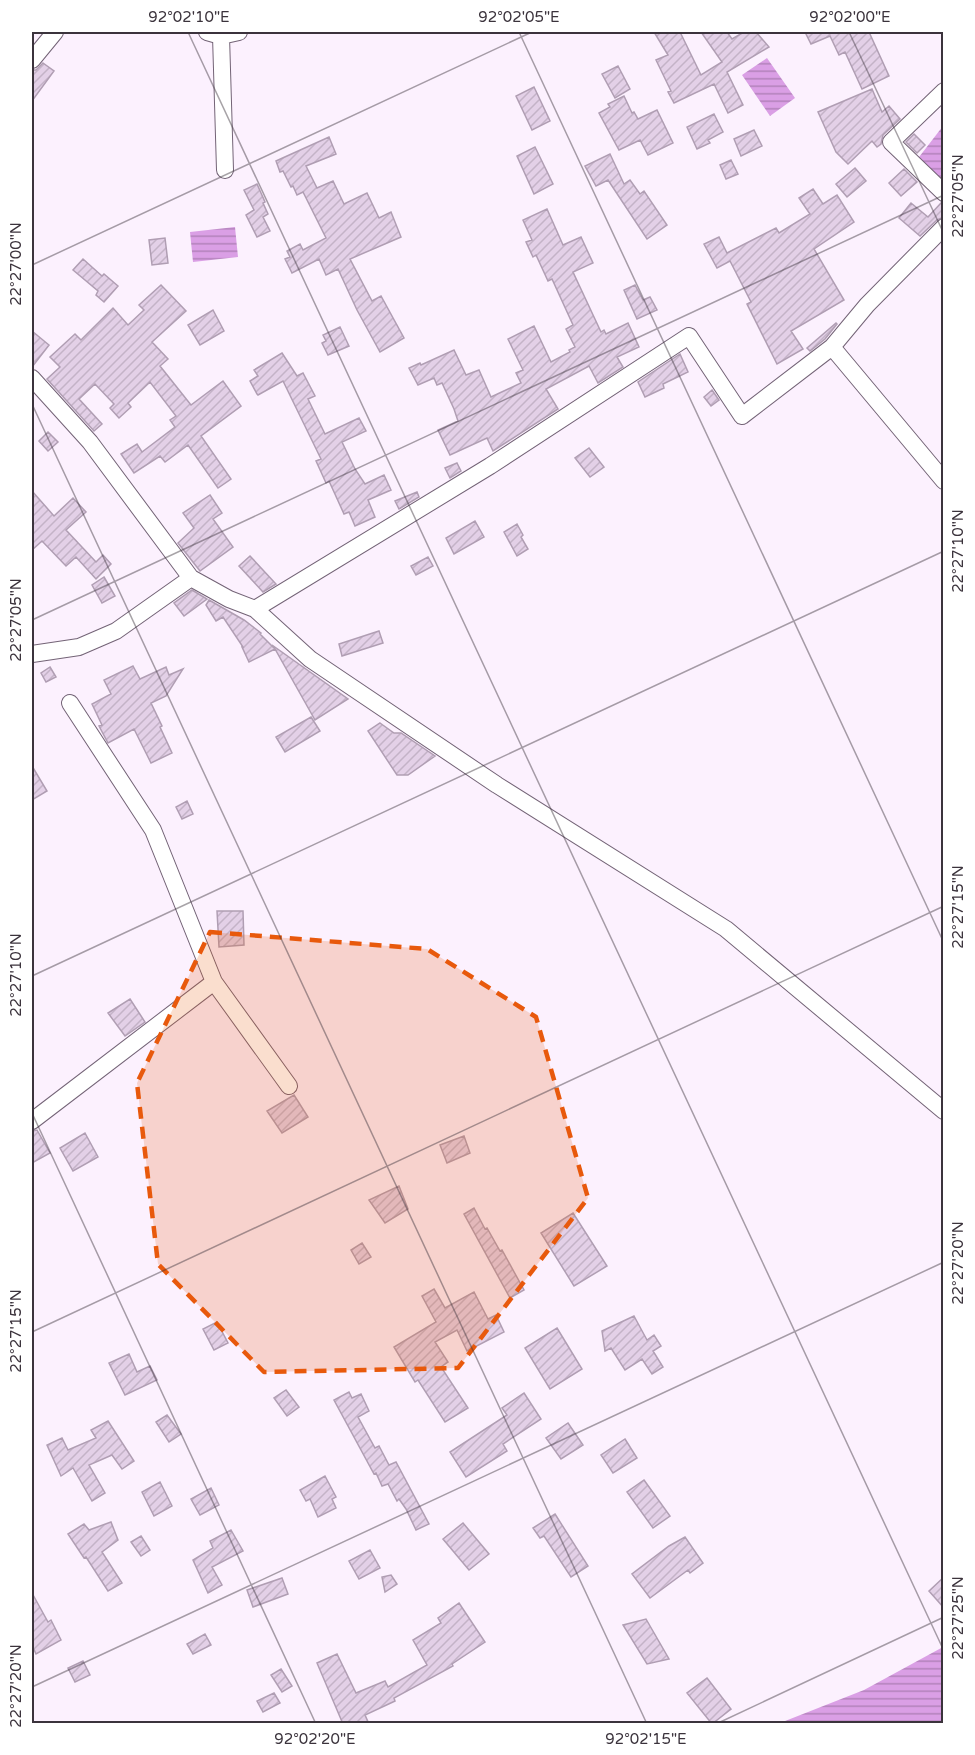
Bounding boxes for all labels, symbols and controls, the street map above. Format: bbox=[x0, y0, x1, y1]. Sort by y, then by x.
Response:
text: 92°02'10"E bbox=[148, 8, 230, 26]
text: 92°02'05"E bbox=[478, 8, 560, 26]
text: 92°02'00"E bbox=[809, 8, 891, 26]
text: 22°27'05"N bbox=[949, 154, 967, 238]
text: 22°27'00"N bbox=[7, 222, 25, 306]
text: 22°27'10"N bbox=[949, 509, 967, 593]
text: 22°27'05"N bbox=[7, 578, 25, 662]
text: 22°27'15"N bbox=[949, 865, 967, 949]
text: 22°27'10"N bbox=[7, 933, 25, 1017]
text: 22°27'20"N bbox=[949, 1221, 967, 1305]
text: 22°27'15"N bbox=[7, 1289, 25, 1373]
text: 22°27'25"N bbox=[949, 1576, 967, 1660]
text: 22°27'20"N bbox=[7, 1644, 25, 1728]
text: 92°02'20"E bbox=[274, 1730, 356, 1748]
text: 92°02'15"E bbox=[605, 1730, 687, 1748]

